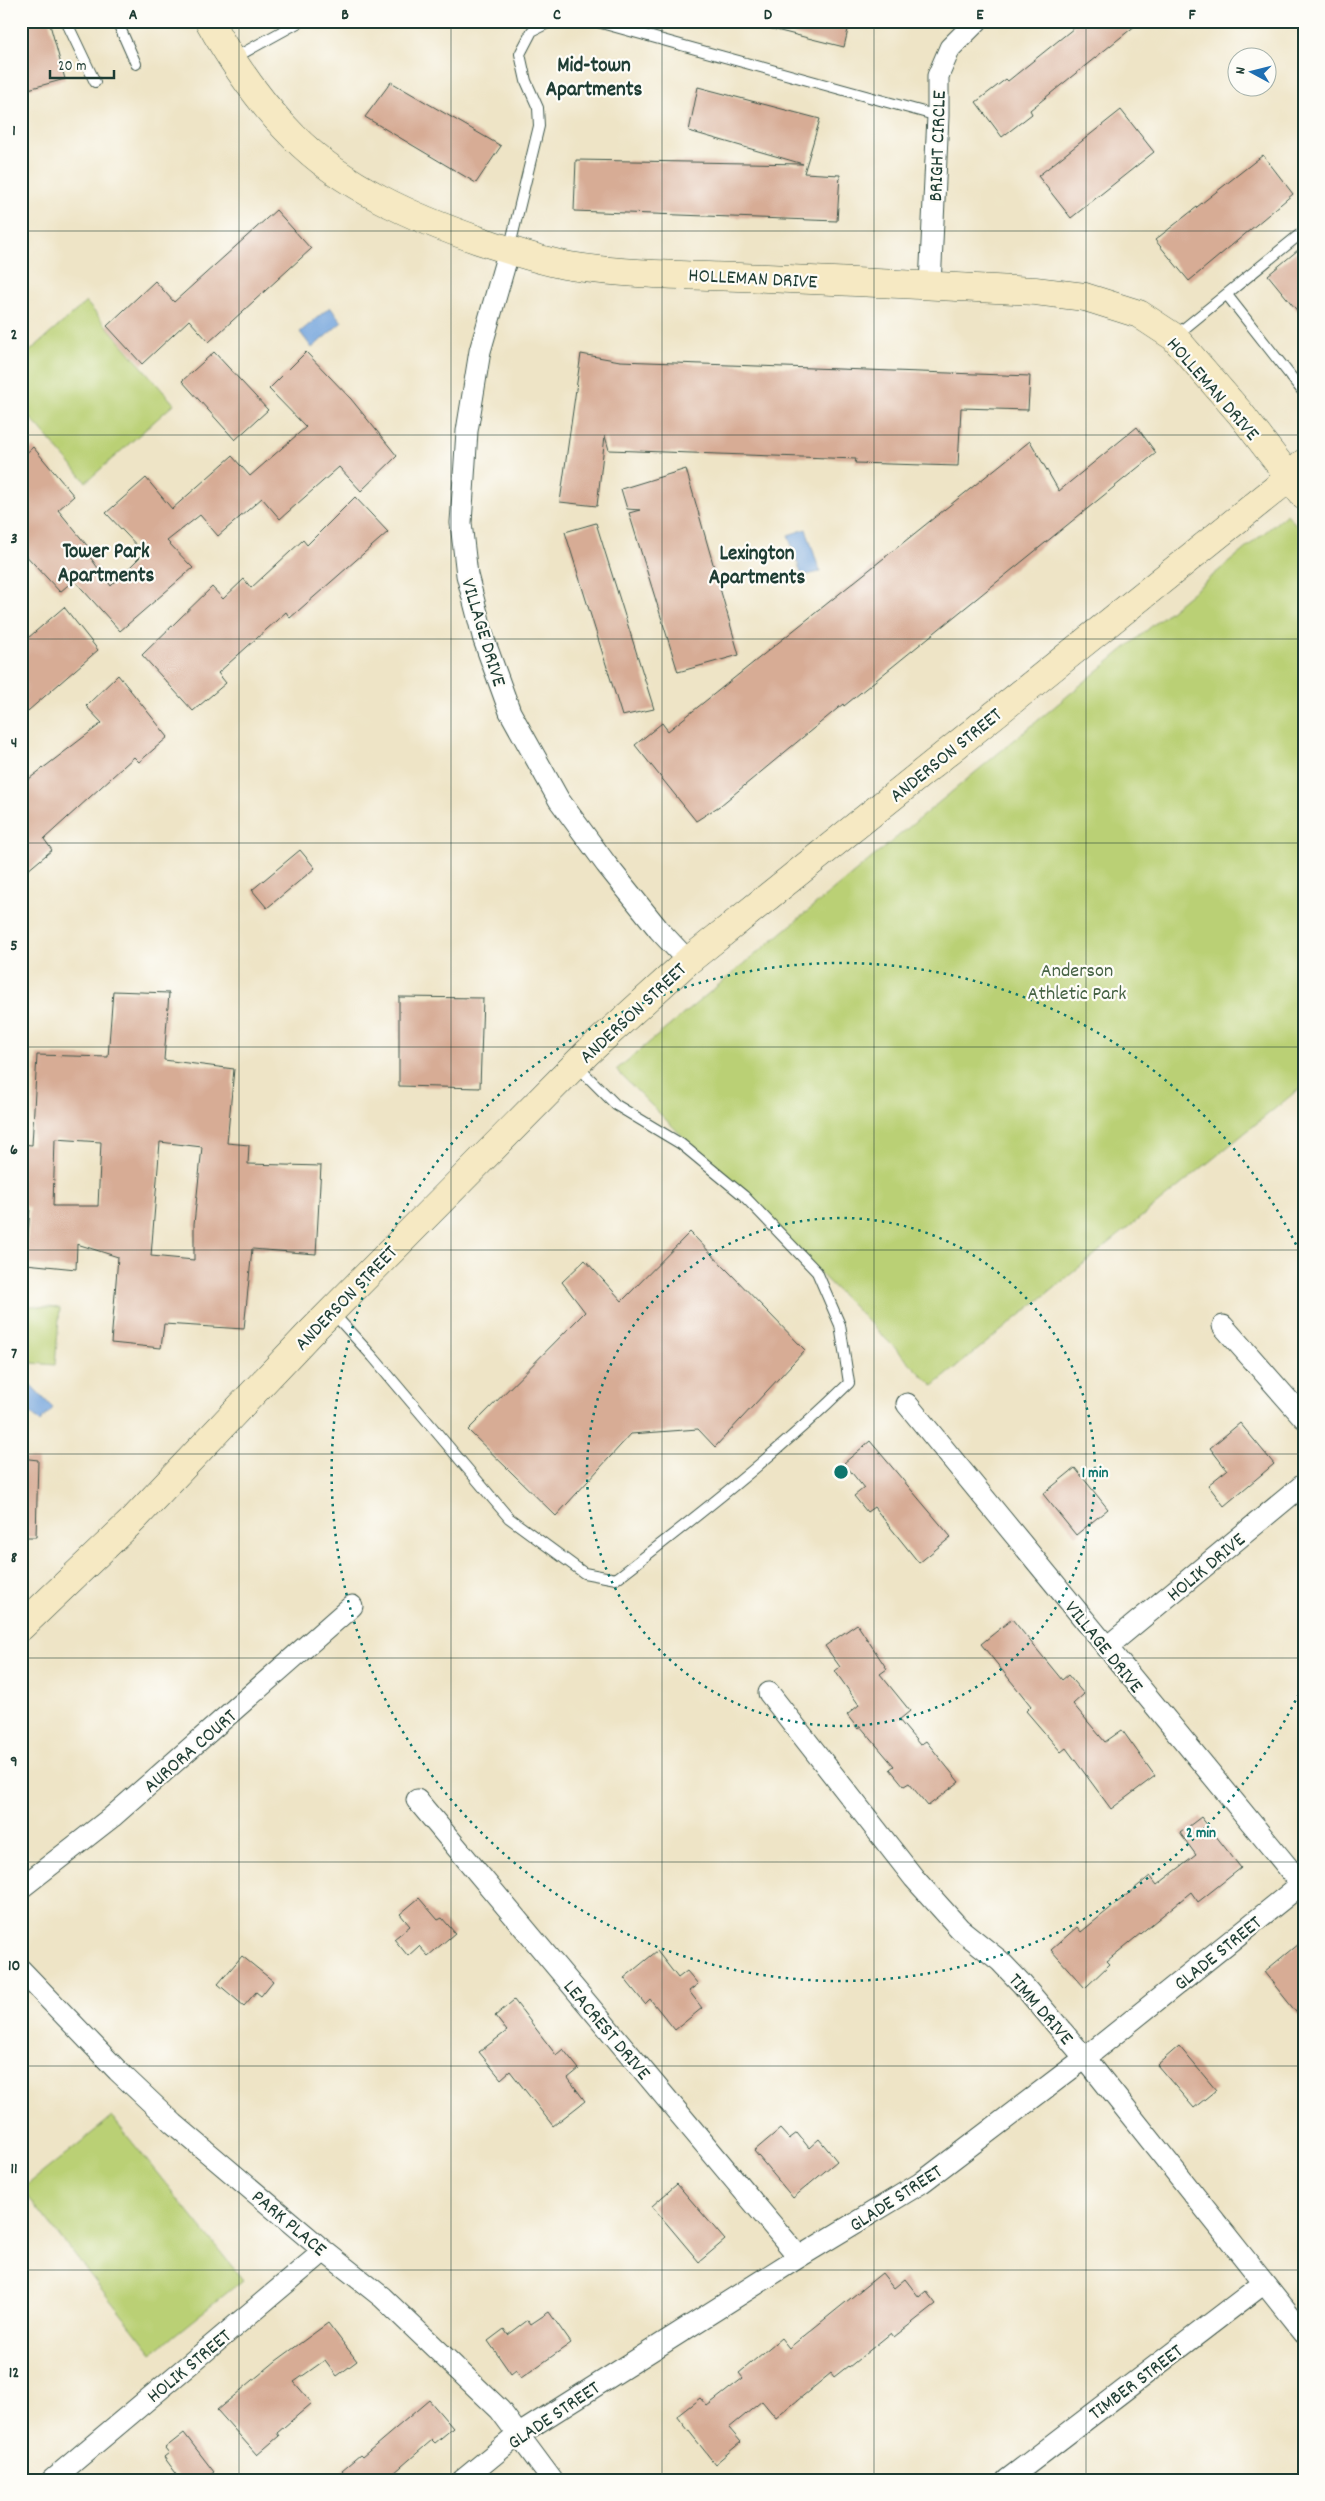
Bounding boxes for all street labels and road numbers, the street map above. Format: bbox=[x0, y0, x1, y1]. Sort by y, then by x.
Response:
street label: BRIGHT CIRCLE bbox=[923, 90, 955, 202]
street label: HOLLEMAN DRIVE bbox=[688, 263, 818, 297]
street label: HOLLEMAN DRIVE bbox=[1159, 332, 1265, 448]
street label: VILLAGE DRIVE bbox=[452, 575, 512, 690]
street label: ANDERSON STREET bbox=[885, 702, 1009, 810]
street label: ANDERSON STREET bbox=[574, 957, 694, 1071]
street label: ANDERSON STREET bbox=[289, 1240, 405, 1358]
street label: HOLIK DRIVE bbox=[1162, 1527, 1252, 1610]
street label: VILLAGE DRIVE bbox=[1057, 1596, 1149, 1700]
street label: AURORA COURT bbox=[138, 1704, 244, 1801]
street label: GLADE STREET bbox=[1169, 1910, 1269, 1999]
street label: TIMM DRIVE bbox=[1001, 1968, 1079, 2052]
street label: LEACREST DRIVE bbox=[555, 1975, 656, 2087]
street label: GLADE STREET bbox=[845, 2159, 949, 2240]
street label: PARK PLACE bbox=[244, 2184, 332, 2264]
street label: HOLIK STREET bbox=[142, 2324, 238, 2411]
street label: TIMBER STREET bbox=[1084, 2339, 1190, 2428]
street label: GLADE STREET bbox=[503, 2375, 606, 2458]

